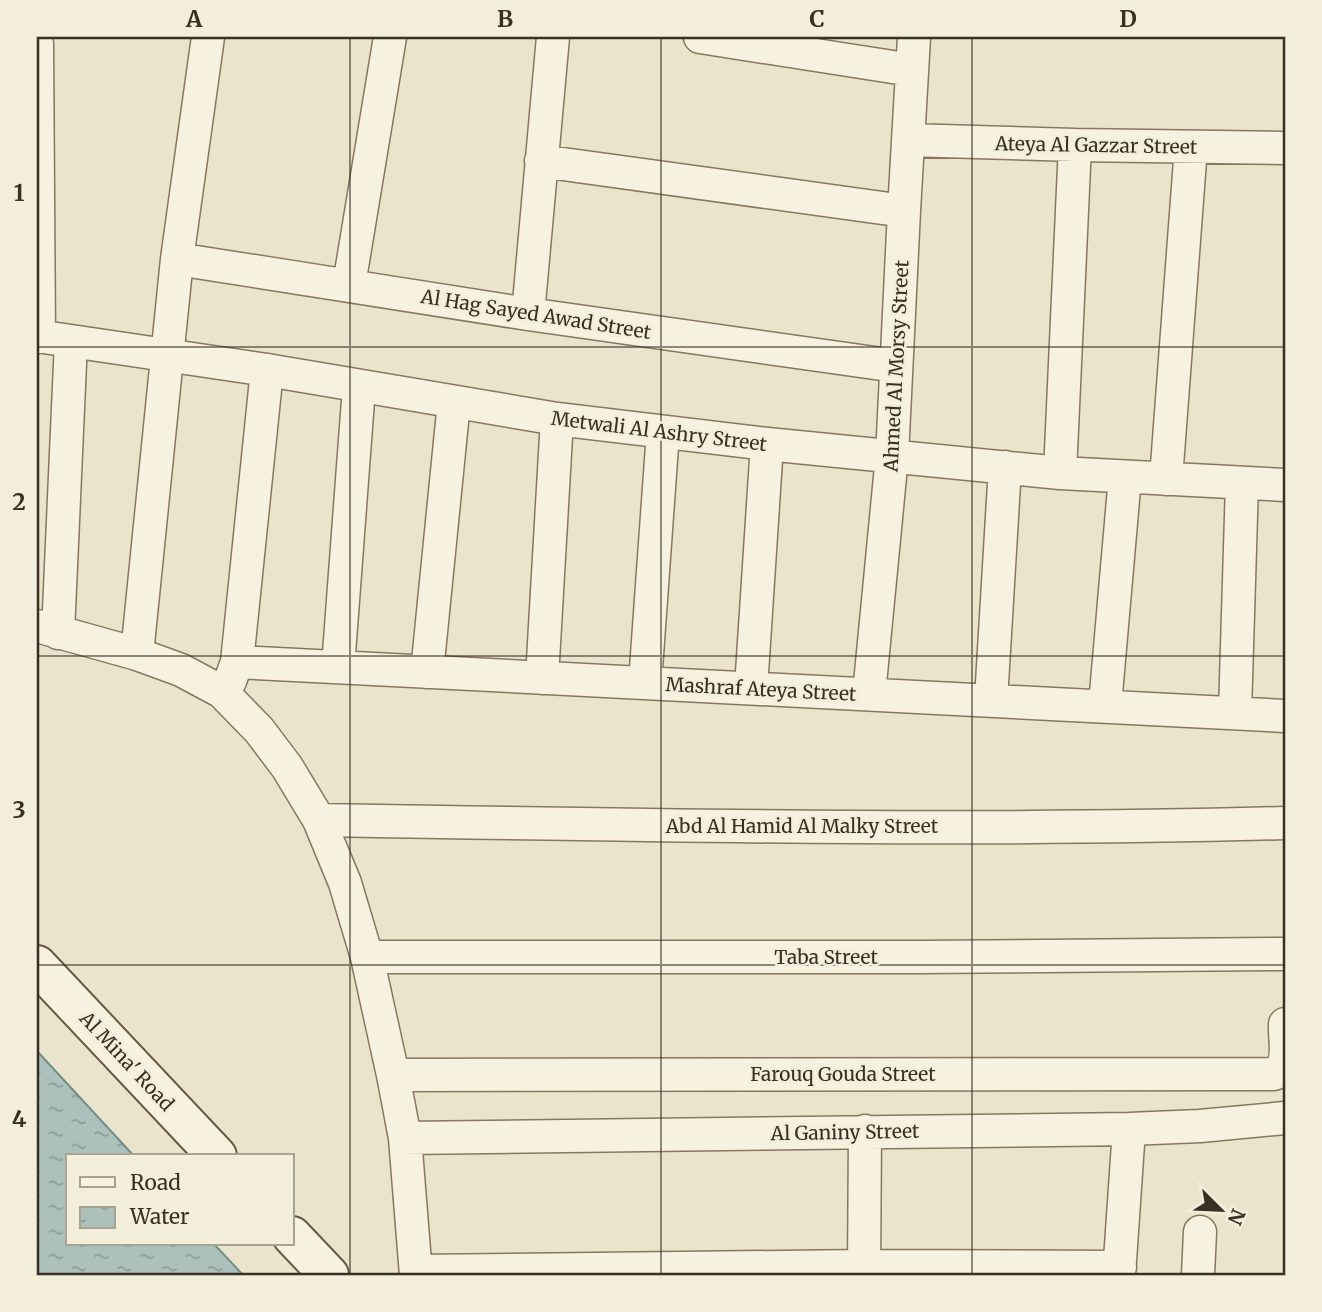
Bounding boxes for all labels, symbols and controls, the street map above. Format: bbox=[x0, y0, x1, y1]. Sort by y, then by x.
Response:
text: A bbox=[185, 4, 203, 33]
text: B bbox=[497, 4, 513, 33]
text: C bbox=[809, 4, 825, 33]
text: D bbox=[1119, 4, 1137, 33]
street label: Ateya Al Gazzar Street bbox=[994, 131, 1198, 159]
text: 1 bbox=[14, 178, 25, 207]
street label: Ahmed Al Morsy Street bbox=[878, 259, 914, 474]
street label: Al Hag Sayed Awad Street bbox=[418, 284, 653, 344]
street label: Metwali Al Ashry Street bbox=[550, 406, 769, 456]
text: 2 bbox=[12, 487, 26, 516]
street label: Mashraf Ateya Street bbox=[665, 672, 857, 706]
text: 3 bbox=[12, 795, 26, 824]
street label: Abd Al Hamid Al Malky Street bbox=[665, 814, 939, 838]
street label: Taba Street bbox=[774, 945, 878, 969]
street label: Al Mina' Road bbox=[74, 1006, 179, 1116]
street label: Farouq Gouda Street bbox=[750, 1062, 936, 1086]
text: 4 bbox=[12, 1104, 27, 1133]
street label: Al Ganiny Street bbox=[769, 1119, 920, 1145]
legend bbox=[66, 1154, 294, 1246]
text: Road bbox=[130, 1169, 181, 1196]
north arrow bbox=[1186, 1176, 1256, 1246]
text: Water bbox=[129, 1203, 189, 1230]
text: N bbox=[1223, 1205, 1251, 1229]

